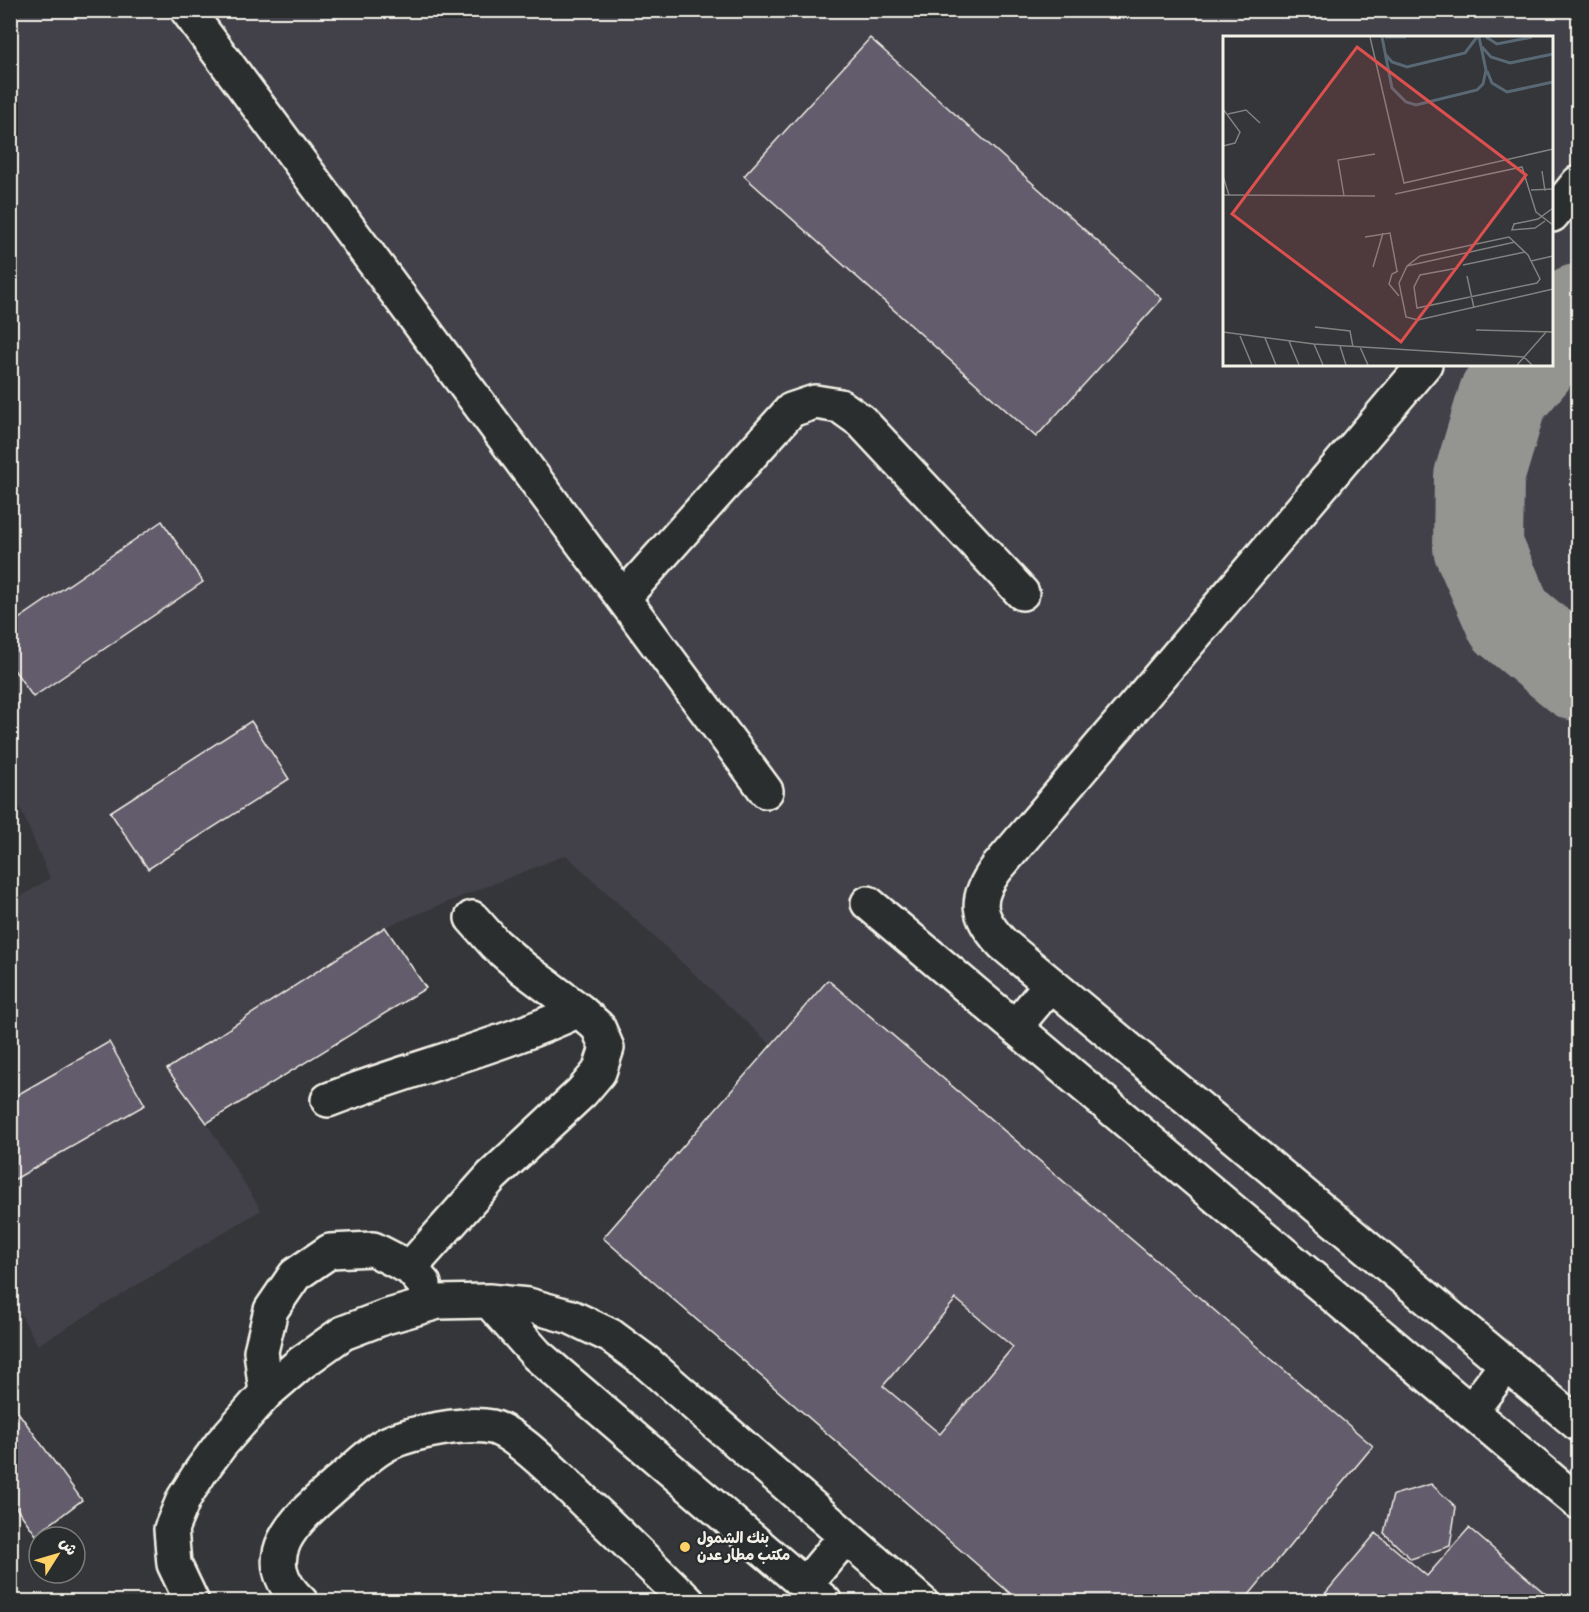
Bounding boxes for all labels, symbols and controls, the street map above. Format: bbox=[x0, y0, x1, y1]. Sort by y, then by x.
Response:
inset map bbox=[1223, 36, 1553, 366]
north arrow bbox=[27, 1525, 87, 1585]
place label: بنك الشمول مكتب مطار عدن bbox=[697, 1529, 790, 1565]
text: ش bbox=[55, 1534, 81, 1560]
marker: بنك الشمول مكتب مطار عدن bbox=[678, 1540, 692, 1554]

